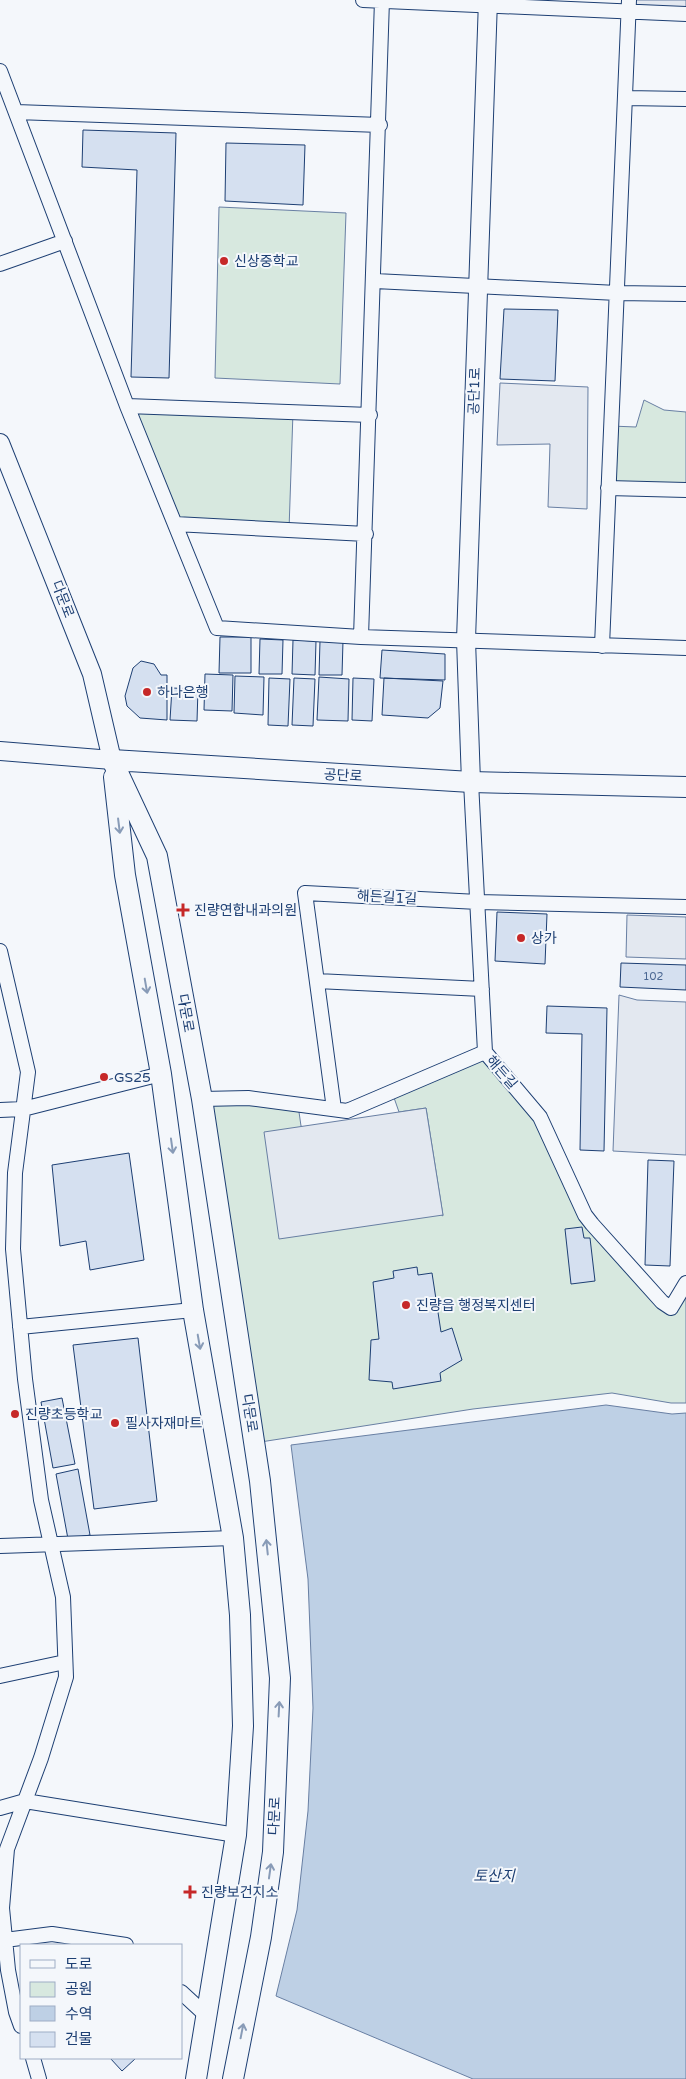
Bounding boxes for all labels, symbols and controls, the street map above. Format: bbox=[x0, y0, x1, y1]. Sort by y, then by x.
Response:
place label: 신상중학교 bbox=[234, 253, 299, 270]
marker: 신상중학교 bbox=[218, 255, 230, 267]
street label: 공단1로 bbox=[465, 367, 484, 415]
street label: 다문로 bbox=[48, 578, 77, 620]
place label: 하나은행 bbox=[157, 684, 209, 701]
marker: 하나은행 bbox=[141, 686, 153, 698]
street label: 공단로 bbox=[323, 766, 363, 785]
one-way arrow bbox=[114, 817, 124, 833]
street label: 해든길1길 bbox=[356, 887, 418, 908]
place label: 진량연합내과의원 bbox=[194, 902, 297, 919]
marker: 진량연합내과의원 bbox=[176, 903, 190, 917]
place label: 상가 bbox=[531, 930, 557, 947]
marker: 상가 bbox=[515, 932, 527, 944]
house number: 102 bbox=[643, 970, 663, 983]
one-way arrow bbox=[141, 977, 151, 993]
street label: 다문로 bbox=[174, 993, 197, 1034]
street label: 해든길 bbox=[483, 1052, 521, 1092]
place label: GS25 bbox=[114, 1069, 151, 1086]
marker: GS25 bbox=[98, 1071, 110, 1083]
one-way arrow bbox=[167, 1138, 177, 1154]
place label: 진량읍 행정복지센터 bbox=[416, 1297, 536, 1314]
marker: 진량읍 행정복지센터 bbox=[400, 1299, 412, 1311]
one-way arrow bbox=[195, 1333, 205, 1349]
street label: 다문로 bbox=[238, 1393, 261, 1434]
place label: 진량초등학교 bbox=[25, 1406, 102, 1423]
marker: 진량초등학교 bbox=[9, 1408, 21, 1420]
place label: 필사자재마트 bbox=[125, 1415, 202, 1432]
marker: 필사자재마트 bbox=[109, 1417, 121, 1429]
one-way arrow bbox=[262, 1539, 272, 1555]
one-way arrow bbox=[274, 1701, 283, 1717]
street label: 다문로 bbox=[265, 1796, 284, 1836]
one-way arrow bbox=[265, 1863, 275, 1879]
water label: 토산지 bbox=[473, 1867, 516, 1885]
place label: 진량보건지소 bbox=[201, 1884, 278, 1901]
marker: 진량보건지소 bbox=[183, 1885, 197, 1899]
legend bbox=[20, 1944, 182, 2059]
text: 도로 bbox=[65, 1955, 93, 1973]
text: 공원 bbox=[65, 1980, 93, 1998]
text: 수역 bbox=[65, 2005, 93, 2023]
one-way arrow bbox=[238, 2024, 248, 2040]
text: 건물 bbox=[65, 2030, 93, 2048]

